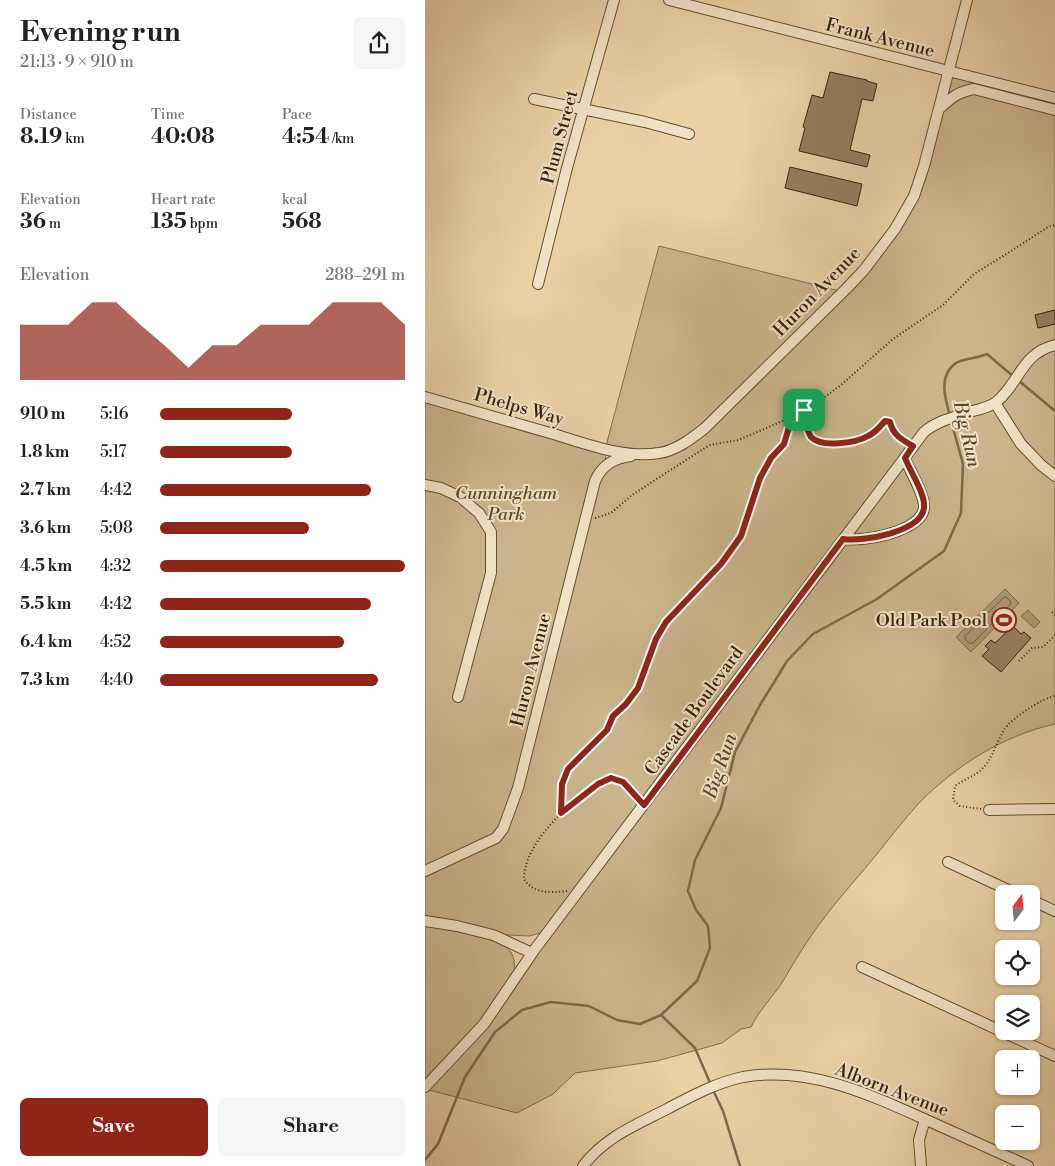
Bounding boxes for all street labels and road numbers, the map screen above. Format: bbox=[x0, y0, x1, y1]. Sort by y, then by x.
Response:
street label: Frank Avenue bbox=[823, 13, 937, 63]
street label: Plum Street bbox=[536, 87, 584, 186]
street label: Huron Avenue bbox=[768, 242, 866, 342]
street label: Phelps Way bbox=[471, 383, 567, 431]
street label: Huron Avenue bbox=[506, 611, 556, 729]
street label: Cascade Boulevard bbox=[639, 641, 749, 780]
street label: Alborn Avenue bbox=[831, 1057, 952, 1122]

